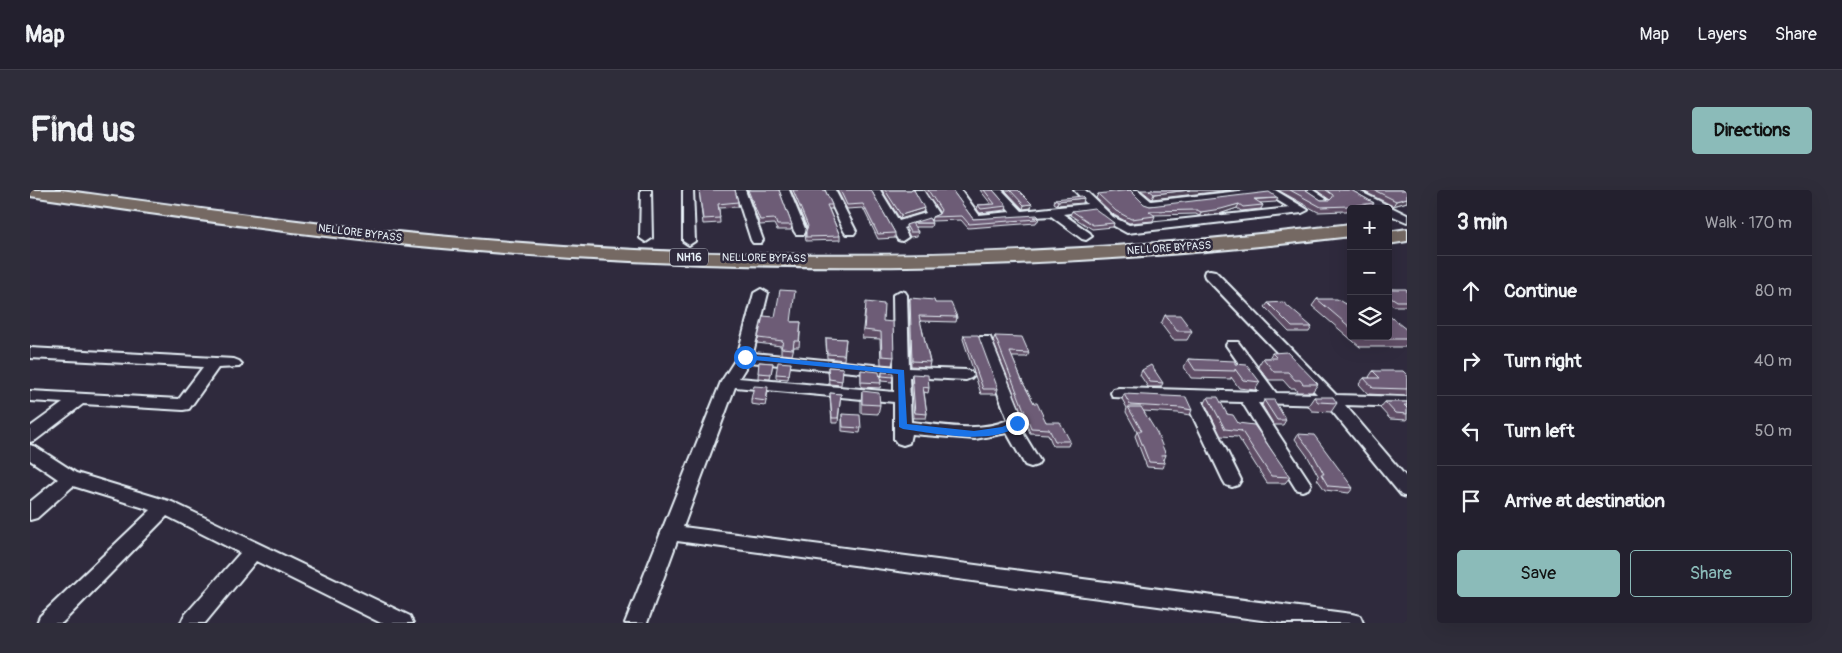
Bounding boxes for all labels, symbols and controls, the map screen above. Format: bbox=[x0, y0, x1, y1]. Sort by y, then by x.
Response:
text: Map bbox=[25, 20, 65, 49]
text: Map bbox=[1640, 23, 1669, 46]
text: Layers bbox=[1697, 23, 1747, 46]
text: Share bbox=[1775, 23, 1817, 46]
button: Directions bbox=[1692, 107, 1812, 154]
text: Find us bbox=[30, 108, 135, 152]
map controls bbox=[1347, 205, 1392, 340]
button: + bbox=[1347, 205, 1392, 250]
text: 3 min bbox=[1457, 209, 1507, 236]
text: Walk · 170 m bbox=[1705, 213, 1792, 233]
street label: NELLORE BYPASS bbox=[317, 221, 403, 245]
street label: NELLORE BYPASS bbox=[1126, 239, 1212, 257]
road number: NH16 bbox=[670, 248, 708, 266]
button: − bbox=[1347, 250, 1392, 295]
street label: NELLORE BYPASS bbox=[722, 251, 806, 265]
icon: ahead bbox=[1457, 277, 1485, 305]
text: Continue bbox=[1504, 279, 1577, 303]
text: 80 m bbox=[1755, 281, 1792, 301]
button: layers bbox=[1347, 295, 1392, 340]
route start bbox=[734, 346, 757, 369]
icon: right bbox=[1457, 347, 1485, 375]
text: Turn right bbox=[1504, 349, 1582, 373]
text: 40 m bbox=[1754, 351, 1792, 371]
route end bbox=[1006, 412, 1029, 435]
icon: left bbox=[1457, 417, 1485, 445]
text: Turn left bbox=[1504, 419, 1574, 443]
text: 50 m bbox=[1755, 421, 1792, 441]
icon: arrive bbox=[1457, 487, 1485, 515]
text: Arrive at destination bbox=[1504, 489, 1665, 513]
button: Save bbox=[1457, 550, 1620, 597]
button: Share bbox=[1630, 550, 1792, 597]

